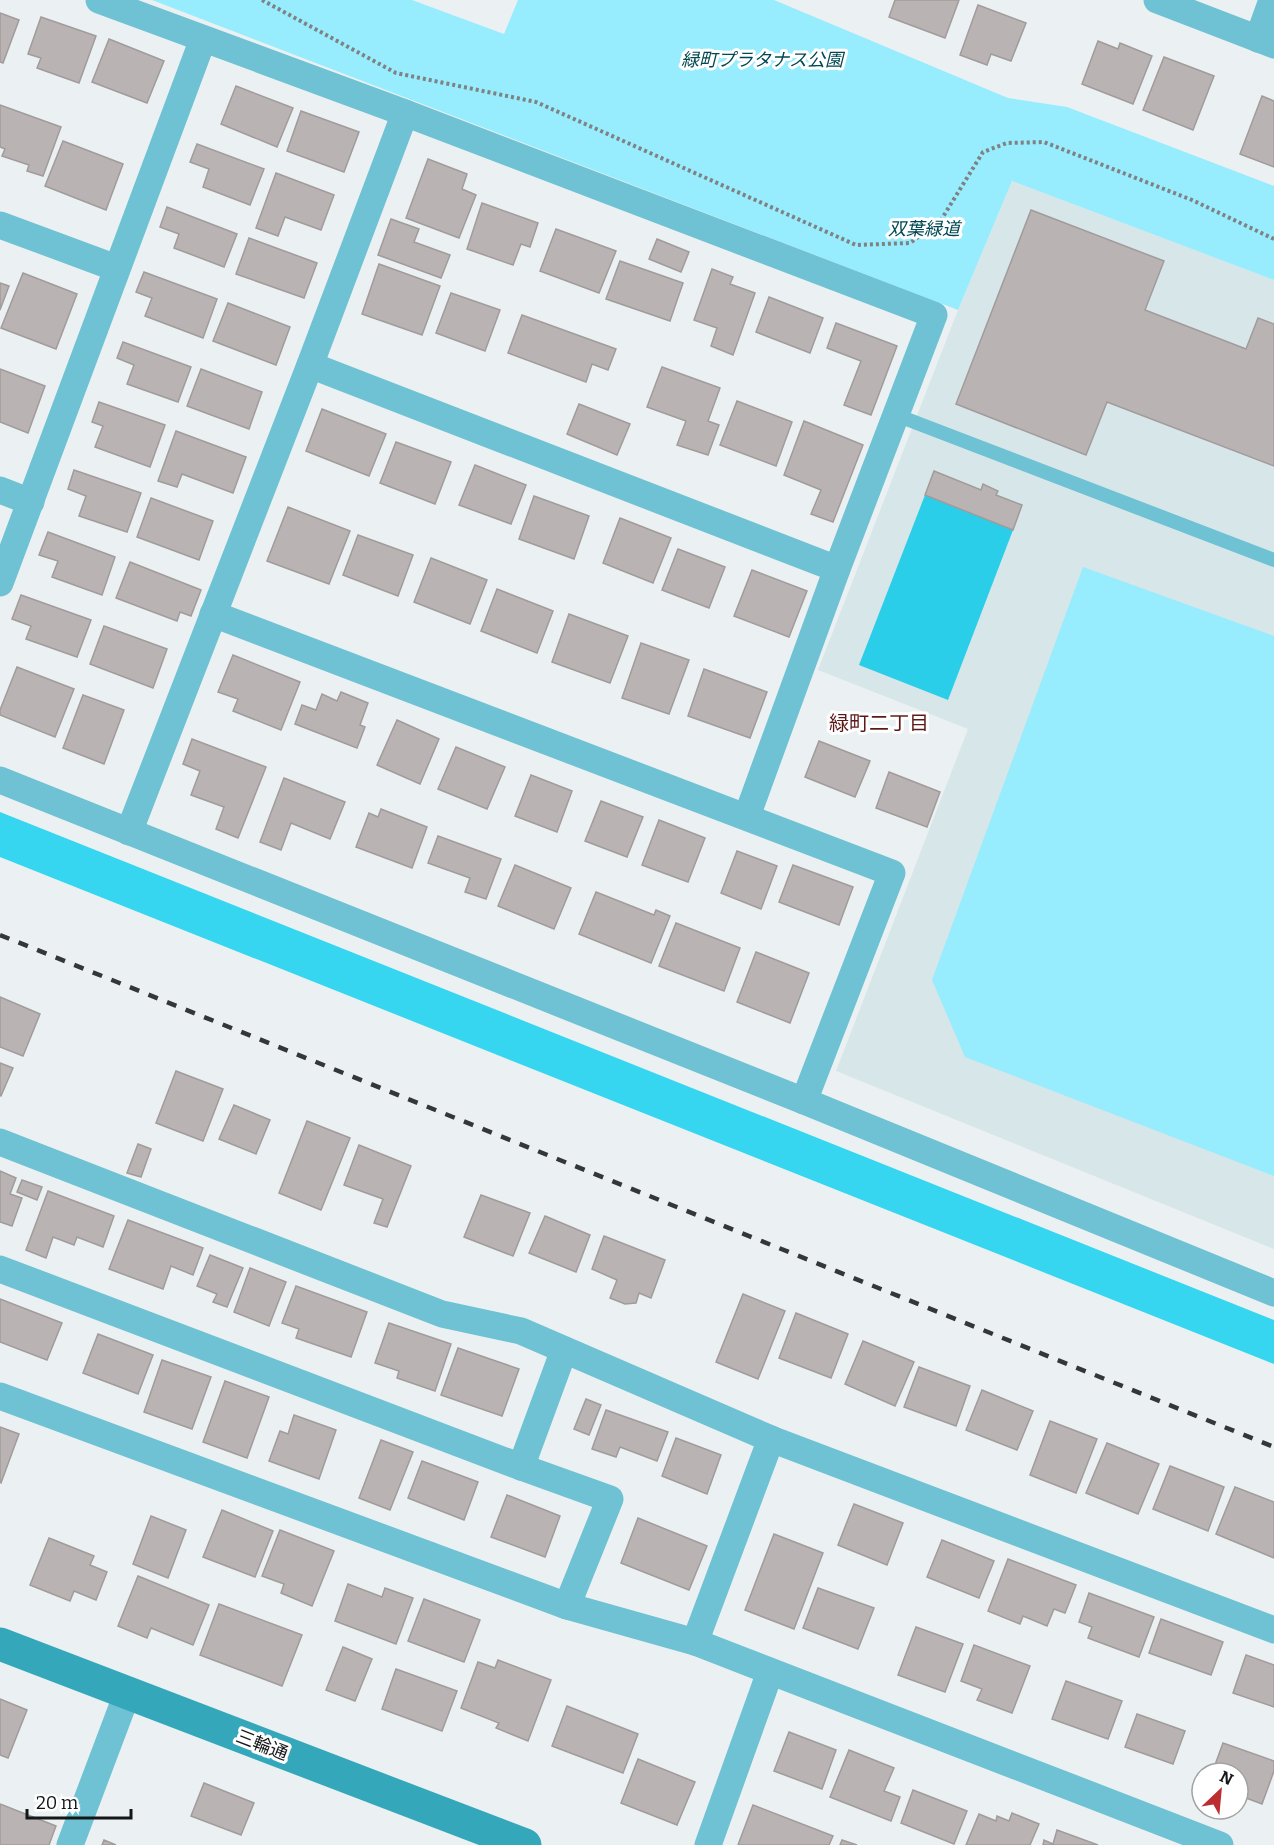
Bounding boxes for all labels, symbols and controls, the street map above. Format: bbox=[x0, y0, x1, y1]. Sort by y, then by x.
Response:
park label: 緑町プラタナス公園 bbox=[681, 49, 846, 71]
park label: 双葉緑道 bbox=[888, 218, 963, 240]
district label: 緑町二丁目 bbox=[829, 711, 929, 735]
street label: 三輪通 bbox=[233, 1725, 291, 1765]
north arrow bbox=[1190, 1761, 1250, 1821]
text: N bbox=[1217, 1767, 1236, 1789]
scale bar bbox=[27, 1782, 130, 1820]
text: 20 m bbox=[36, 1792, 78, 1814]

